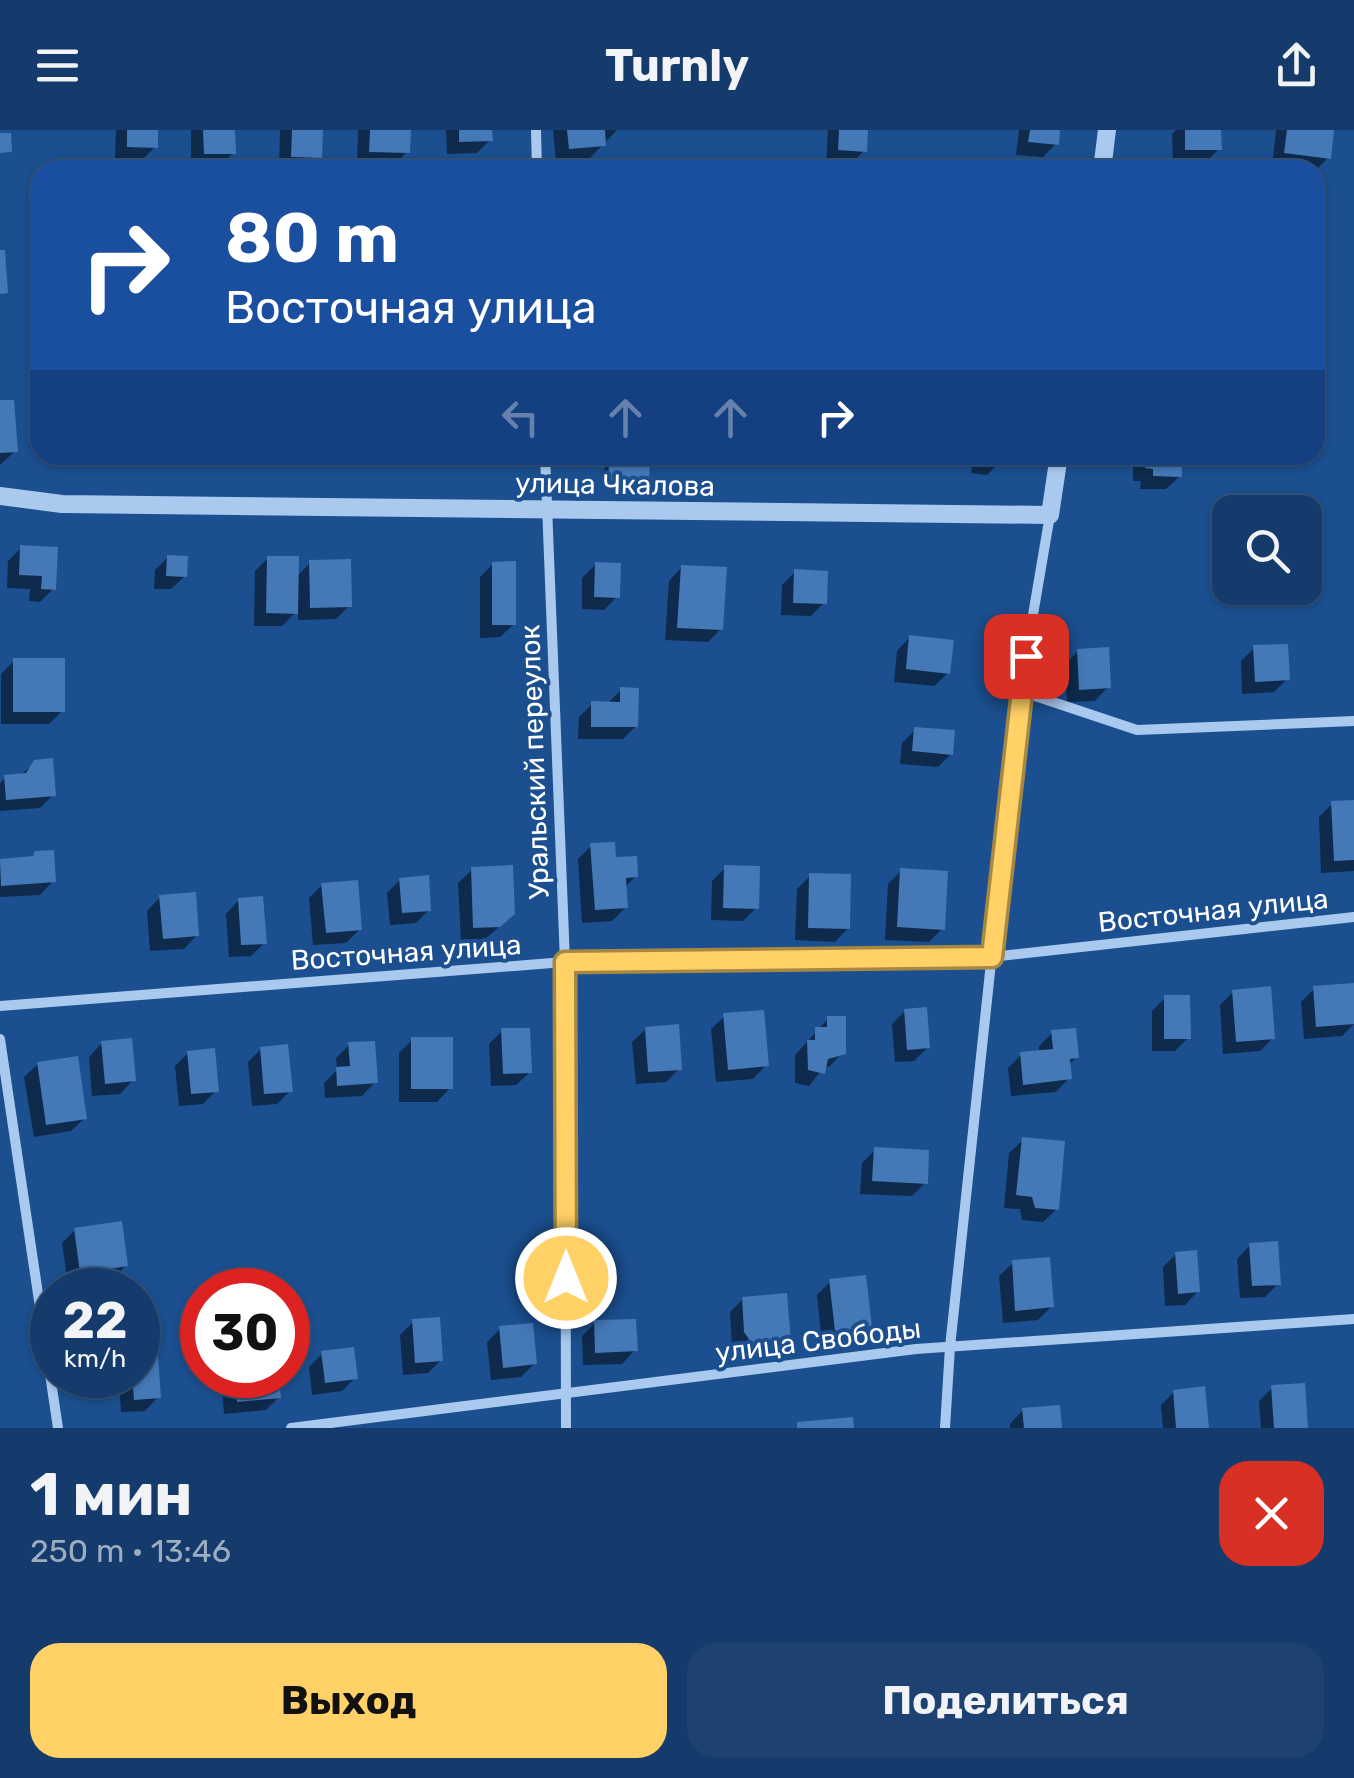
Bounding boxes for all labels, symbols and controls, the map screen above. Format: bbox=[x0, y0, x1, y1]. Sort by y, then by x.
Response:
icon: menu bbox=[30, 38, 85, 93]
icon: share bbox=[1269, 38, 1324, 93]
text: Turnly bbox=[605, 39, 749, 92]
text: 80 m bbox=[225, 197, 399, 280]
icon: right bbox=[60, 200, 190, 330]
text: Восточная улица bbox=[225, 281, 597, 334]
icon: left bbox=[493, 390, 548, 445]
icon: ahead bbox=[598, 390, 653, 445]
icon: ahead bbox=[703, 390, 758, 445]
icon: right bbox=[808, 390, 863, 445]
street label: улица Чкалова bbox=[515, 466, 715, 503]
map controls bbox=[1212, 495, 1322, 605]
button: search bbox=[1212, 495, 1322, 605]
pin bbox=[984, 614, 1069, 699]
street label: Уральский переулок bbox=[513, 624, 556, 900]
icon: arrive bbox=[999, 629, 1054, 684]
street label: Восточная улица bbox=[1096, 882, 1330, 939]
street label: Восточная улица bbox=[290, 928, 523, 977]
position arrow bbox=[514, 1226, 618, 1330]
speed limit sign: 30 bbox=[180, 1268, 310, 1398]
text: 22 bbox=[63, 1291, 128, 1351]
street label: улица Свободы bbox=[713, 1312, 923, 1369]
text: km/h bbox=[64, 1344, 126, 1373]
text: 1 мин bbox=[30, 1459, 193, 1530]
button: close bbox=[1219, 1461, 1324, 1566]
text: 250 m · 13:46 bbox=[30, 1532, 231, 1570]
button: Выход bbox=[30, 1643, 667, 1758]
button: Поделиться bbox=[687, 1643, 1324, 1758]

